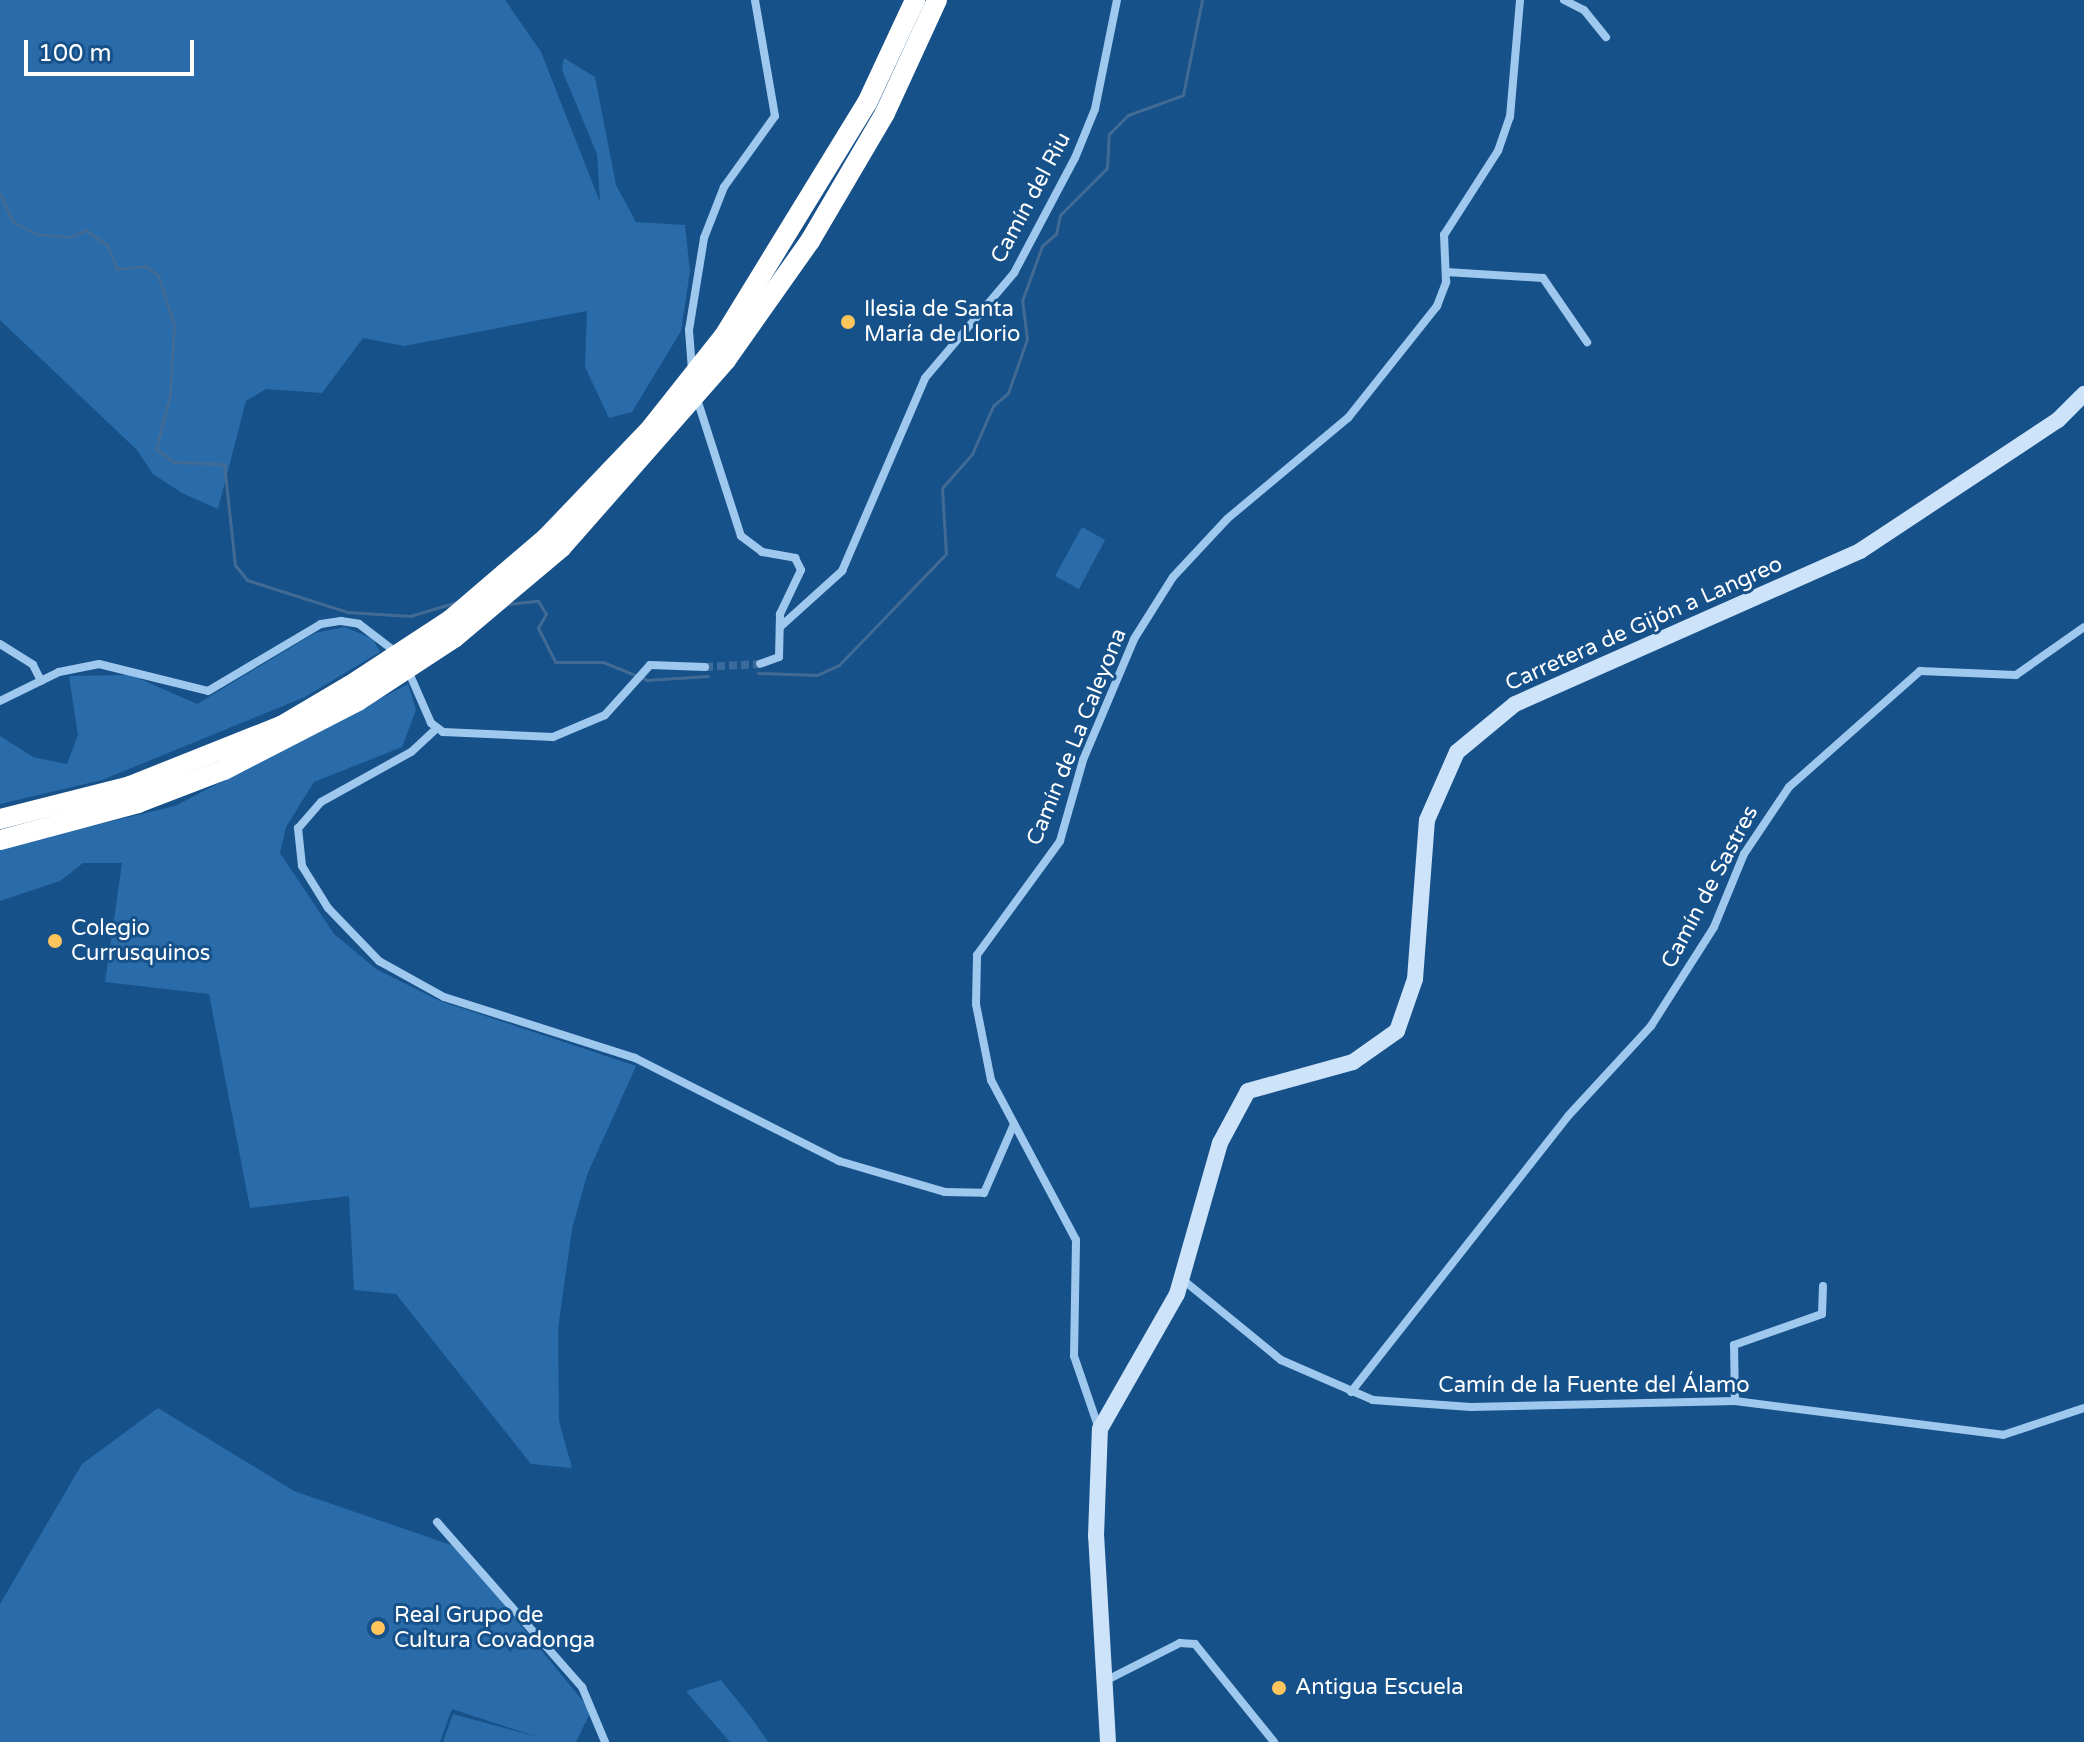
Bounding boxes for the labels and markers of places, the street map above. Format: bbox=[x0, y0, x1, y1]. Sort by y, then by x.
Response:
place label: Ilesia de Santa María de Llorio bbox=[864, 296, 1020, 348]
marker: Ilesia de Santa María de Llorio bbox=[839, 313, 857, 331]
place label: Colegio Currusquinos bbox=[71, 915, 210, 966]
marker: Colegio Currusquinos bbox=[46, 932, 64, 950]
place label: Real Grupo de Cultura Covadonga bbox=[394, 1602, 595, 1654]
marker: Real Grupo de Cultura Covadonga bbox=[369, 1619, 387, 1637]
place label: Antigua Escuela bbox=[1295, 1675, 1464, 1701]
marker: Antigua Escuela bbox=[1270, 1679, 1288, 1697]

